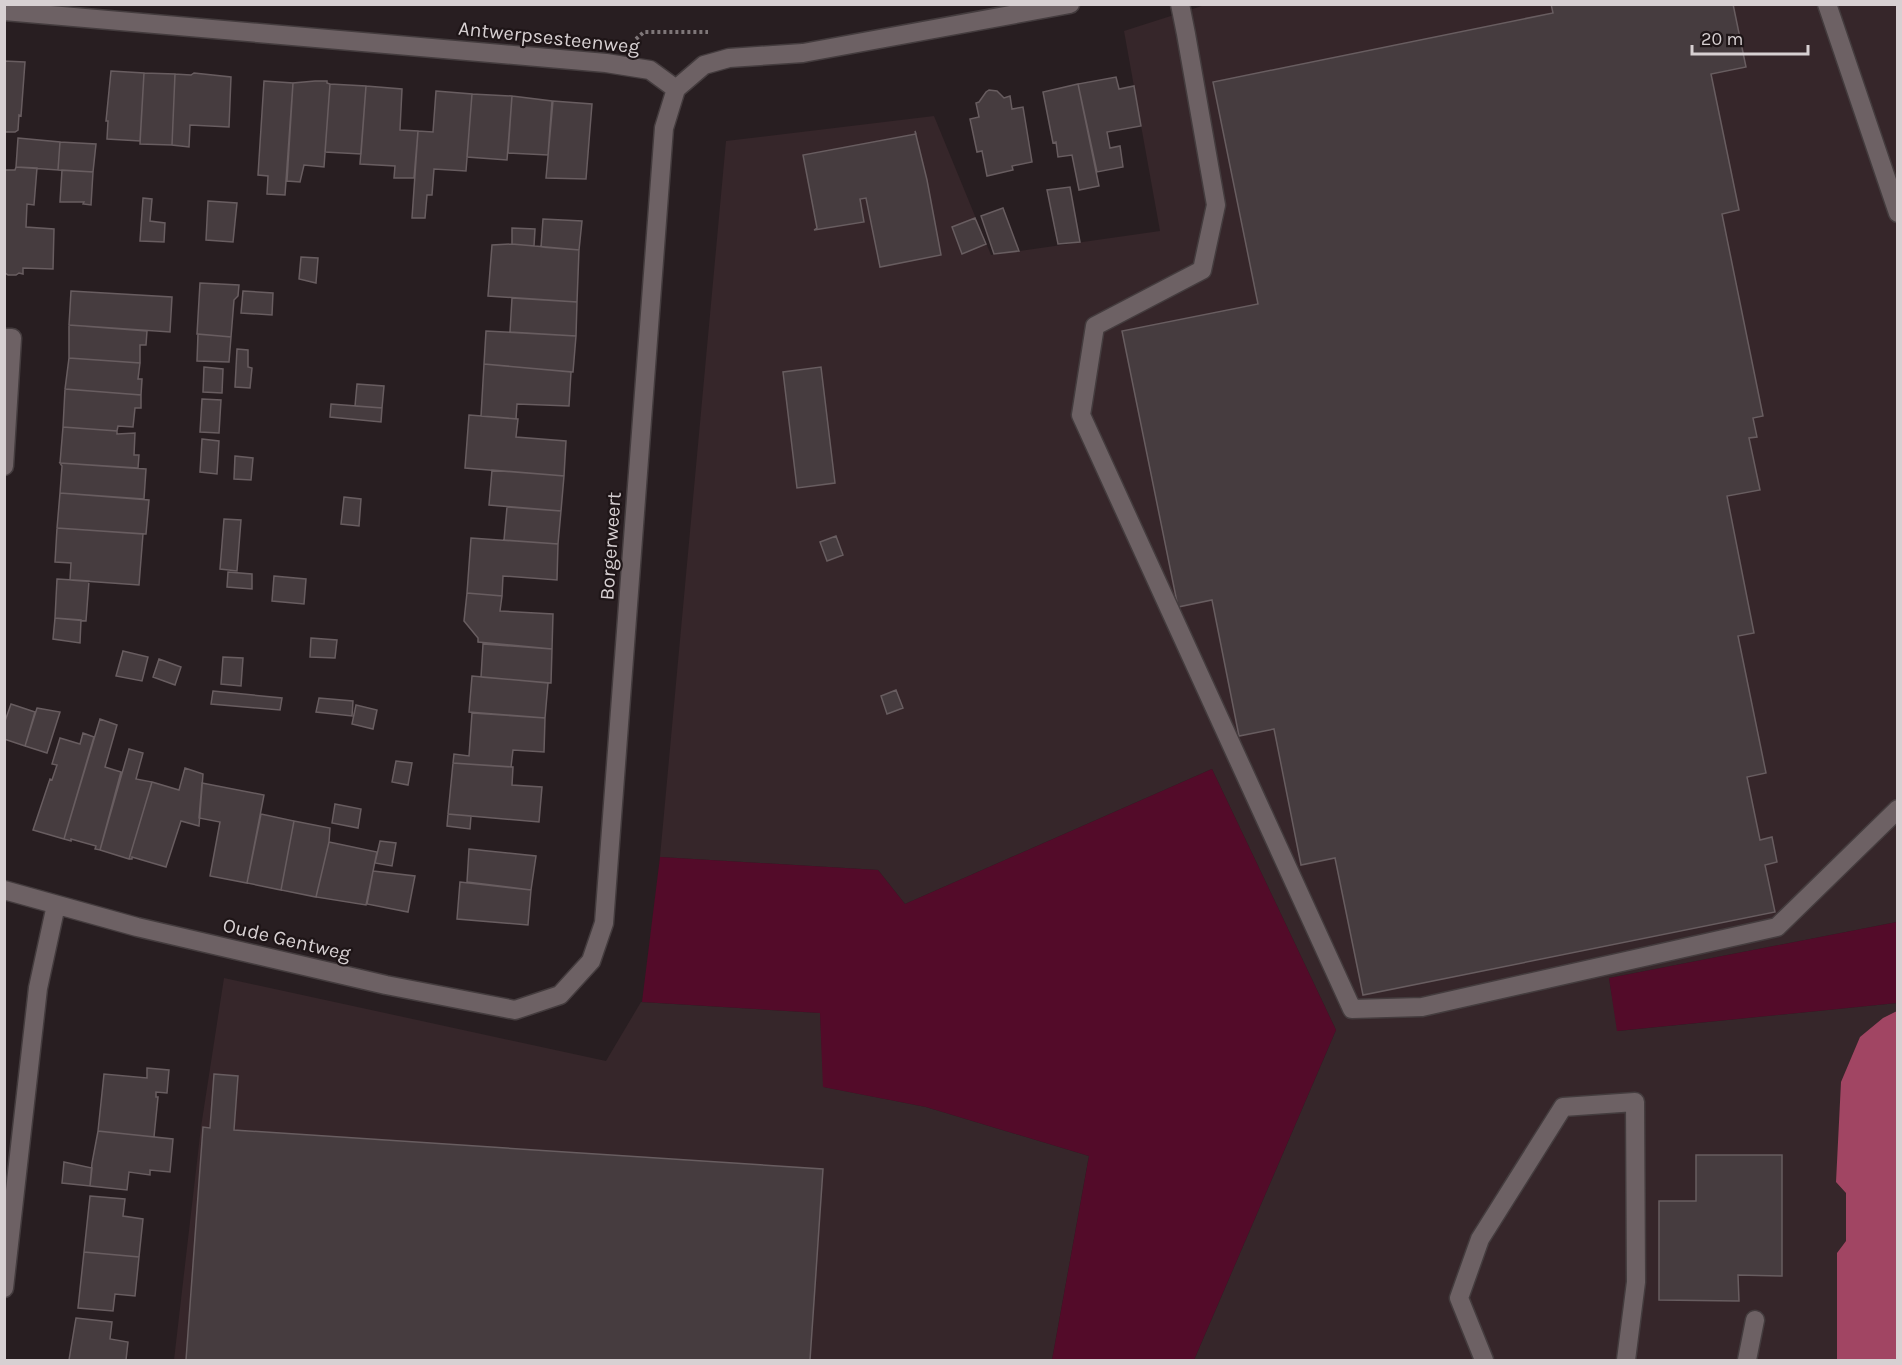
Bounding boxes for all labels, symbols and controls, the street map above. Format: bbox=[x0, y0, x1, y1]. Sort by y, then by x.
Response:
street label: Antwerpsesteenweg bbox=[457, 17, 641, 58]
scale bar bbox=[1692, 18, 1808, 56]
text: 20 m bbox=[1701, 28, 1743, 50]
street label: Borgerweert bbox=[595, 490, 626, 601]
street label: Oude Gentweg bbox=[221, 914, 353, 965]

